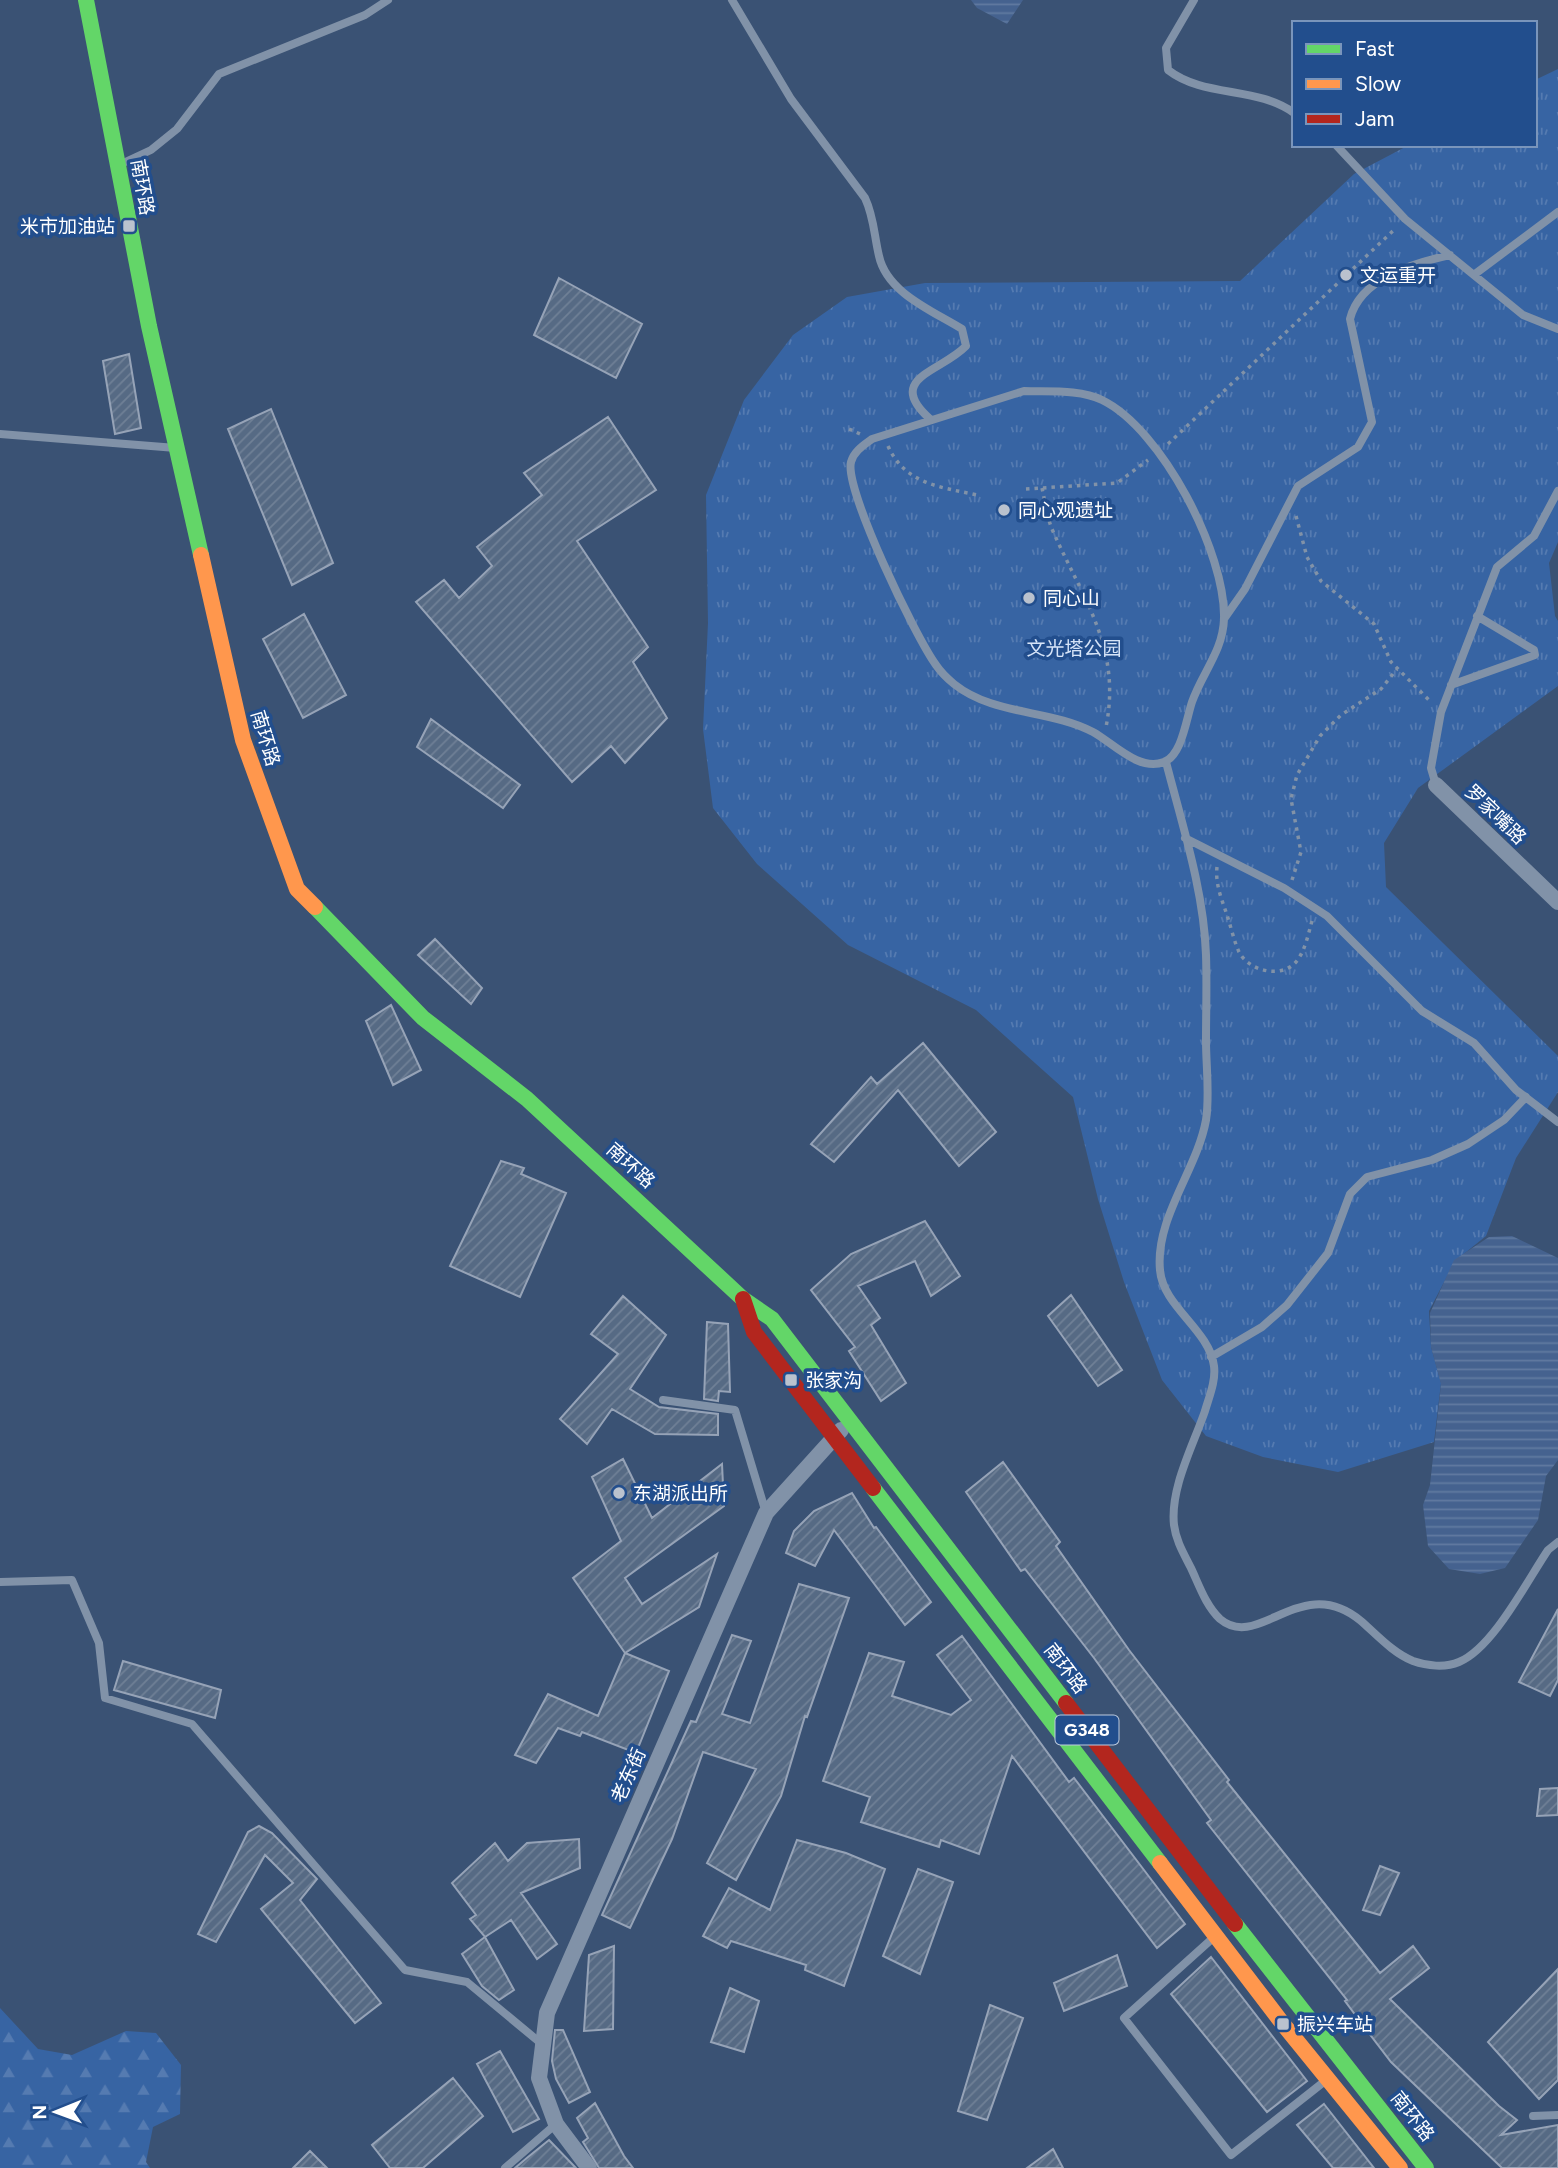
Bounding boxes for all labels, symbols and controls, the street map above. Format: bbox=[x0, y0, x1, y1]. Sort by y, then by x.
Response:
legend bbox=[1292, 21, 1537, 147]
text: Fast bbox=[1355, 36, 1395, 61]
text: Slow bbox=[1355, 71, 1401, 96]
text: Jam bbox=[1355, 106, 1394, 131]
street label: 南环路 bbox=[126, 157, 159, 217]
place label: 米市加油站 bbox=[20, 215, 115, 238]
marker: 米市加油站 bbox=[121, 218, 137, 234]
place label: 文运重开 bbox=[1360, 264, 1436, 287]
marker: 文运重开 bbox=[1338, 267, 1354, 283]
place label: 同心观遗址 bbox=[1018, 499, 1113, 522]
marker: 同心观遗址 bbox=[996, 502, 1012, 518]
place label: 同心山 bbox=[1043, 587, 1100, 610]
marker: 同心山 bbox=[1021, 590, 1037, 606]
park label: 文光塔公园 bbox=[1026, 637, 1122, 660]
street label: 南环路 bbox=[246, 708, 285, 769]
street label: 罗家嘴路 bbox=[1460, 780, 1531, 849]
street label: 南环路 bbox=[602, 1138, 660, 1193]
place label: 张家沟 bbox=[805, 1369, 862, 1392]
marker: 张家沟 bbox=[783, 1372, 799, 1388]
place label: 东湖派出所 bbox=[633, 1482, 728, 1505]
marker: 东湖派出所 bbox=[611, 1485, 627, 1501]
street label: 南环路 bbox=[1039, 1639, 1092, 1698]
road number: G348 bbox=[1056, 1716, 1118, 1744]
street label: 老东街 bbox=[606, 1744, 651, 1806]
place label: 振兴车站 bbox=[1297, 2013, 1373, 2036]
marker: 振兴车站 bbox=[1275, 2016, 1291, 2032]
north arrow bbox=[21, 2077, 91, 2147]
street label: 南环路 bbox=[1386, 2087, 1439, 2146]
text: N bbox=[28, 2105, 51, 2120]

